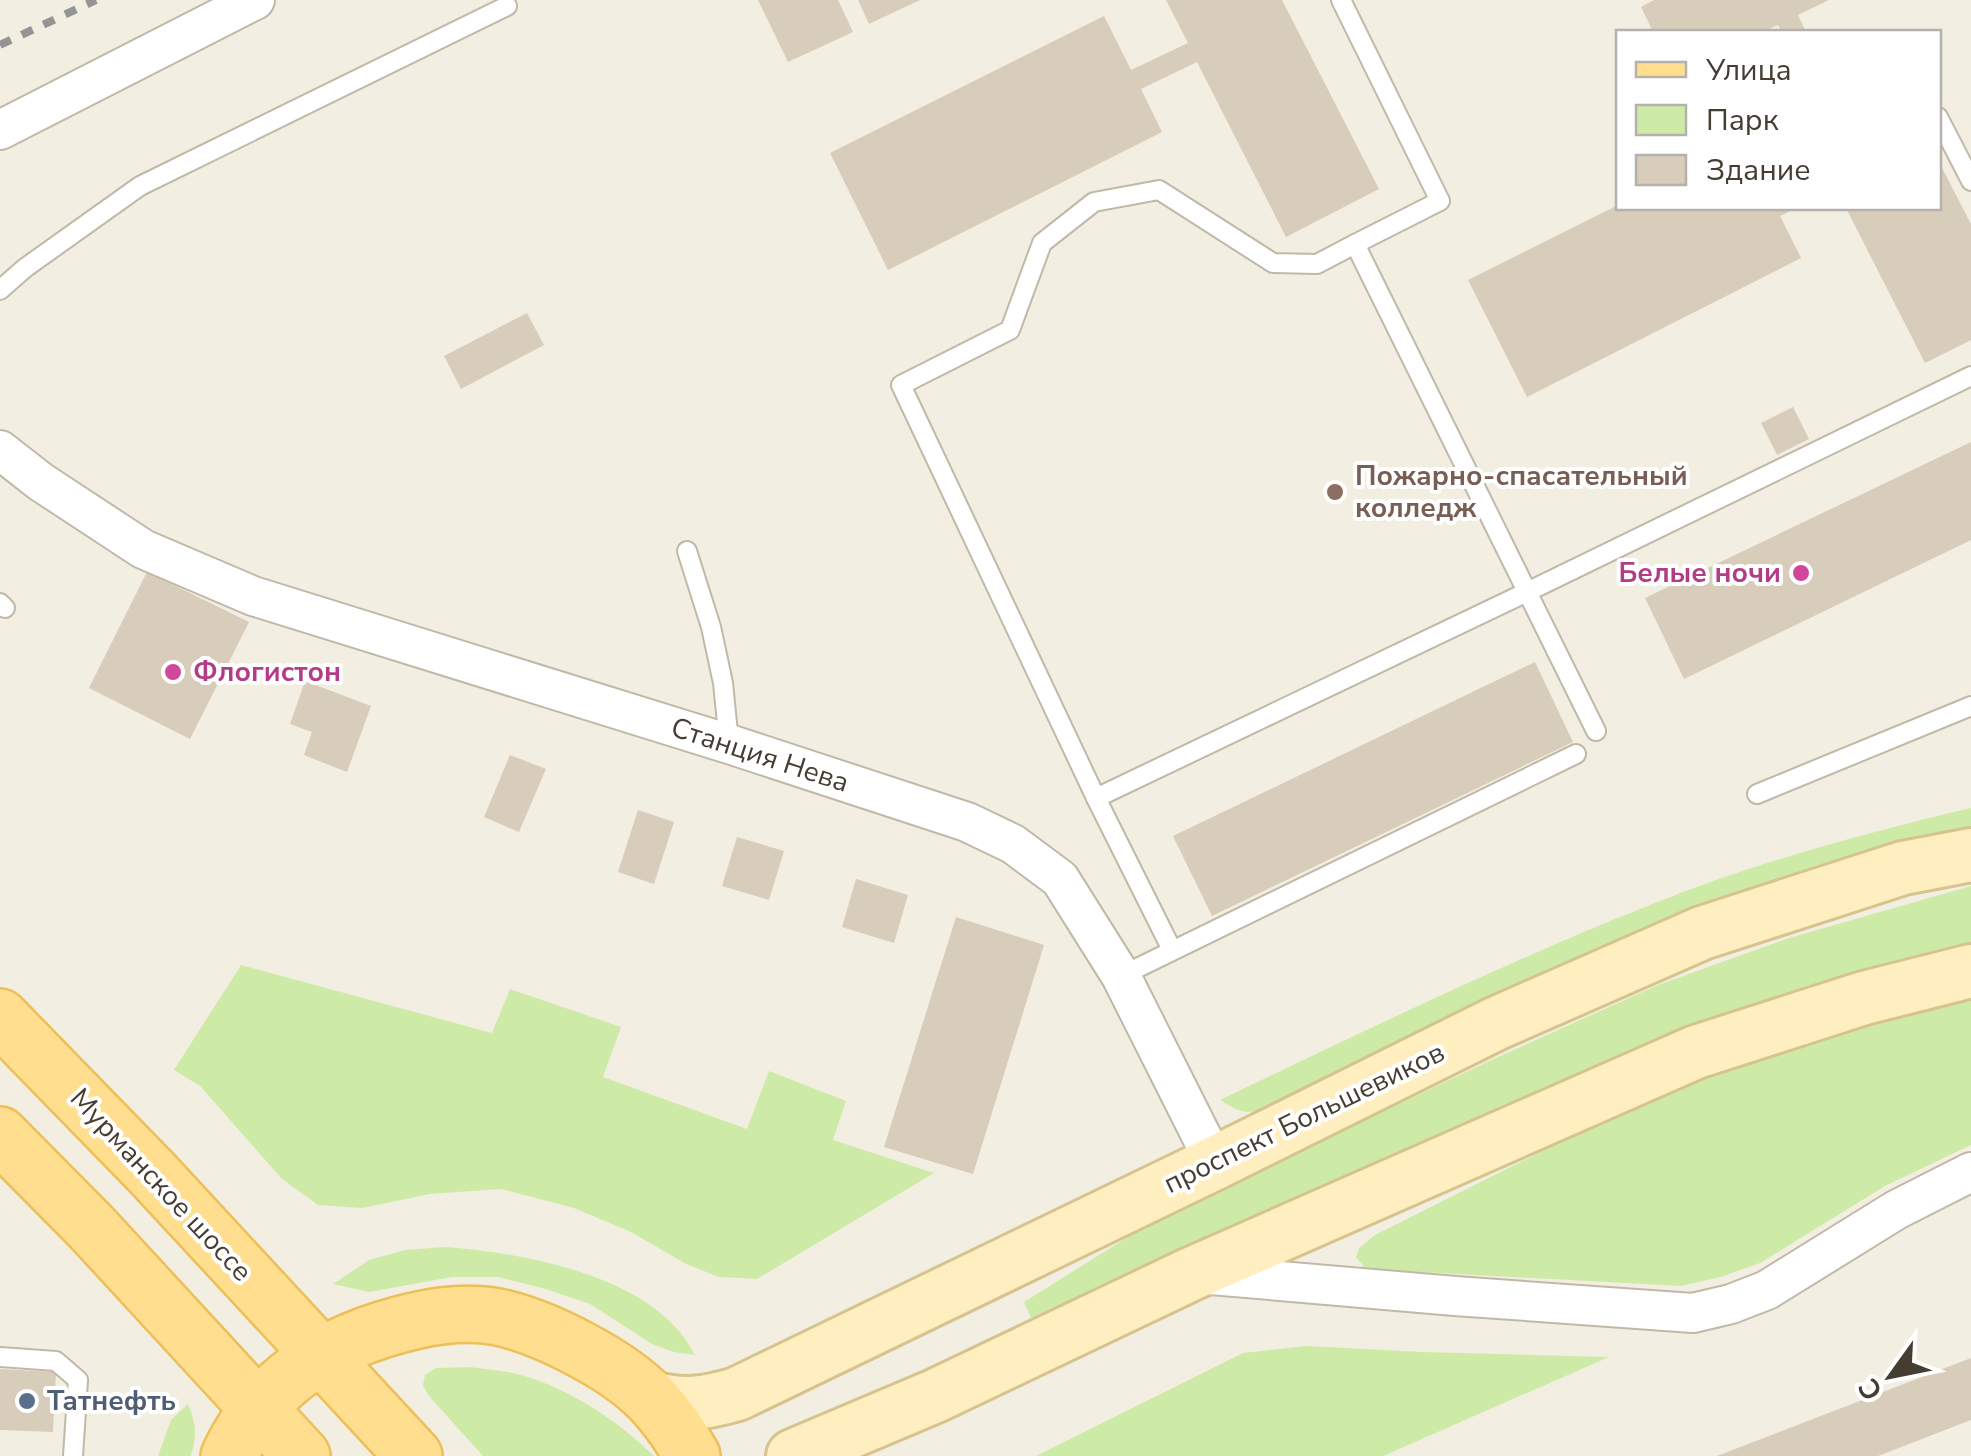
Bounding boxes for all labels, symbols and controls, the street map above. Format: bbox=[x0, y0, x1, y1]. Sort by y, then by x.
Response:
legend bbox=[1616, 30, 1941, 210]
text: Улица bbox=[1705, 50, 1792, 91]
text: Парк bbox=[1706, 100, 1779, 141]
text: Здание bbox=[1706, 150, 1811, 191]
place label: Пожарно-спасательный колледж bbox=[1355, 457, 1688, 527]
marker: Пожарно-спасательный колледж bbox=[1324, 481, 1346, 503]
place label: Белые ночи bbox=[1618, 554, 1781, 592]
marker: Белые ночи bbox=[1790, 562, 1812, 584]
place label: Флогистон bbox=[193, 653, 341, 691]
marker: Флогистон bbox=[162, 661, 184, 683]
street label: Станция Нева bbox=[666, 708, 854, 802]
street label: проспект Большевиков bbox=[1157, 1033, 1451, 1203]
street label: Мурманское шоссе bbox=[61, 1080, 261, 1290]
north arrow bbox=[1841, 1326, 1941, 1426]
text: С bbox=[1850, 1371, 1892, 1407]
place label: Татнефть bbox=[47, 1382, 176, 1420]
marker: Татнефть bbox=[16, 1390, 38, 1412]

